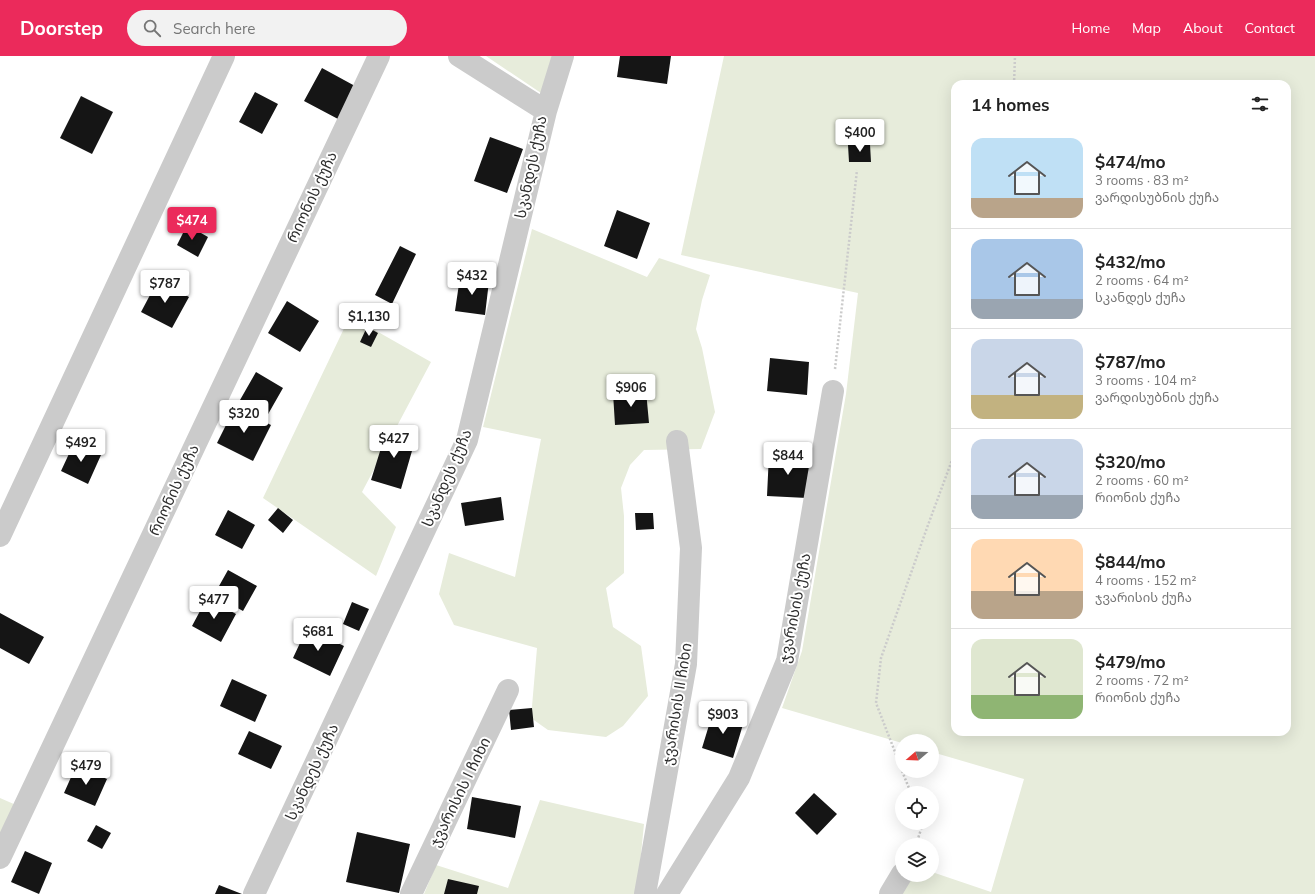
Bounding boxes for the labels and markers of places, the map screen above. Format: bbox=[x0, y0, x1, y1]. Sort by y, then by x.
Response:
pin: $400 bbox=[836, 119, 884, 153]
pin: $474 bbox=[168, 207, 216, 241]
pin: $432 bbox=[448, 262, 496, 296]
pin: $787 bbox=[141, 270, 189, 304]
pin: $1,130 bbox=[336, 303, 402, 337]
pin: $906 bbox=[607, 374, 655, 408]
pin: $320 bbox=[220, 400, 268, 434]
pin: $427 bbox=[370, 425, 418, 459]
pin: $492 bbox=[57, 429, 105, 463]
pin: $844 bbox=[764, 442, 812, 476]
pin: $477 bbox=[190, 586, 238, 620]
pin: $681 bbox=[294, 618, 342, 652]
pin: $903 bbox=[699, 701, 747, 735]
pin: $479 bbox=[62, 752, 110, 786]

